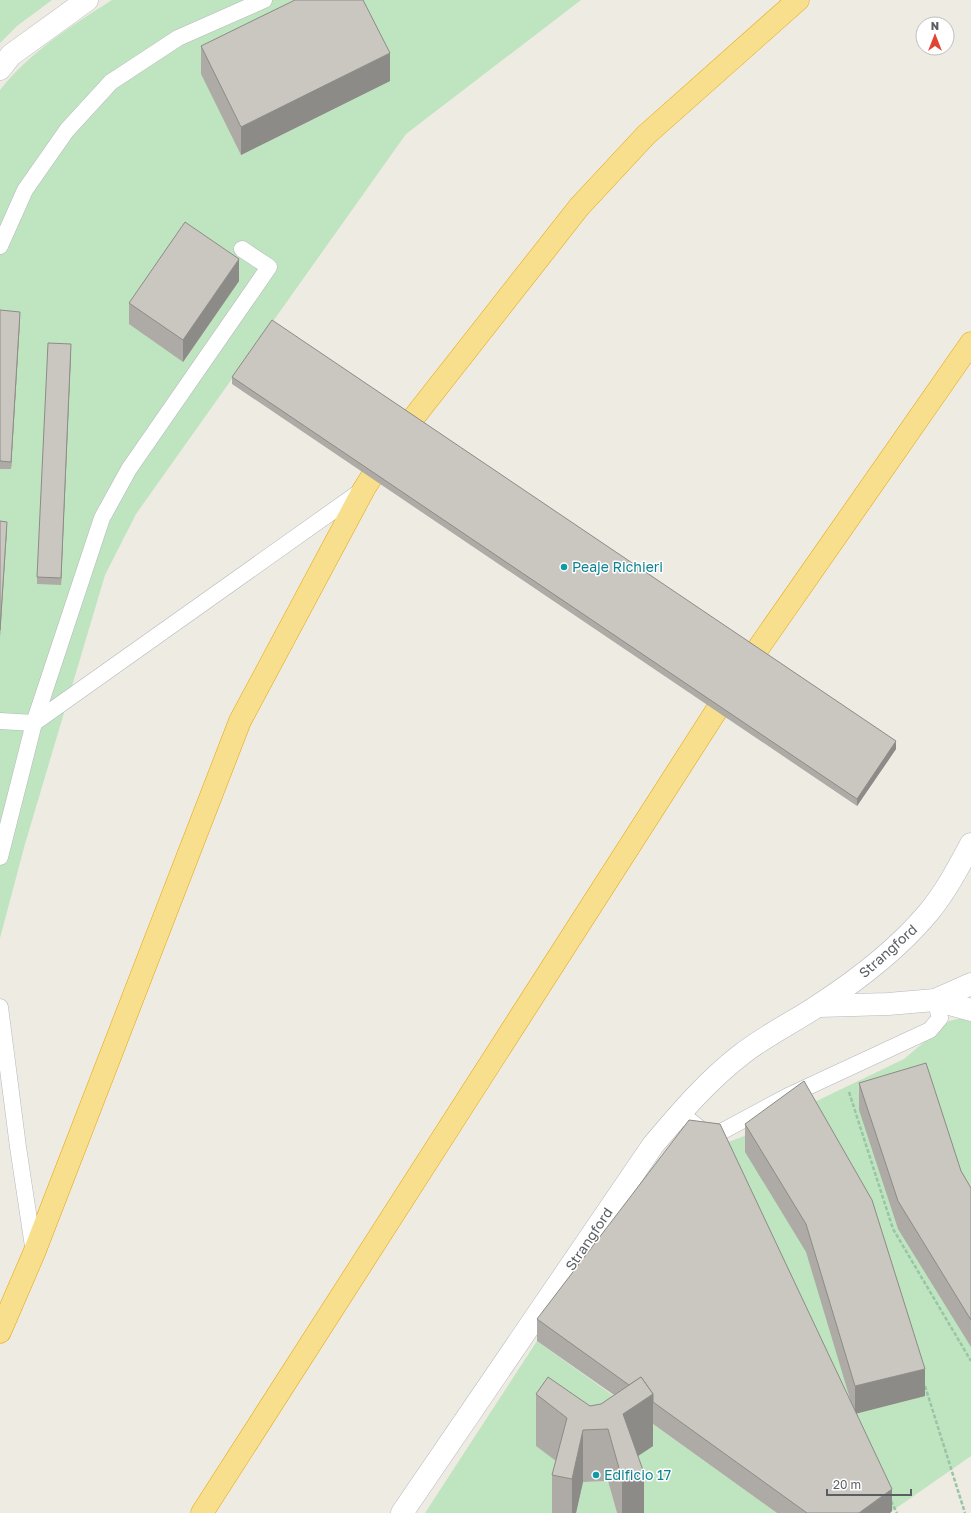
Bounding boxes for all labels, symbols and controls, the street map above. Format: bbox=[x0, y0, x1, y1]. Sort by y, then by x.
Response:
north arrow bbox=[915, 16, 955, 56]
text: N bbox=[931, 19, 939, 32]
place label: Peaje Richieri bbox=[572, 558, 663, 575]
marker: Peaje Richieri bbox=[559, 562, 569, 572]
street label: Strangford bbox=[855, 920, 920, 981]
street label: Strangford bbox=[561, 1204, 616, 1273]
place label: Edificio 17 bbox=[604, 1466, 671, 1483]
marker: Edificio 17 bbox=[591, 1470, 601, 1480]
scale bar bbox=[827, 1471, 911, 1497]
text: 20 m bbox=[833, 1477, 861, 1492]

